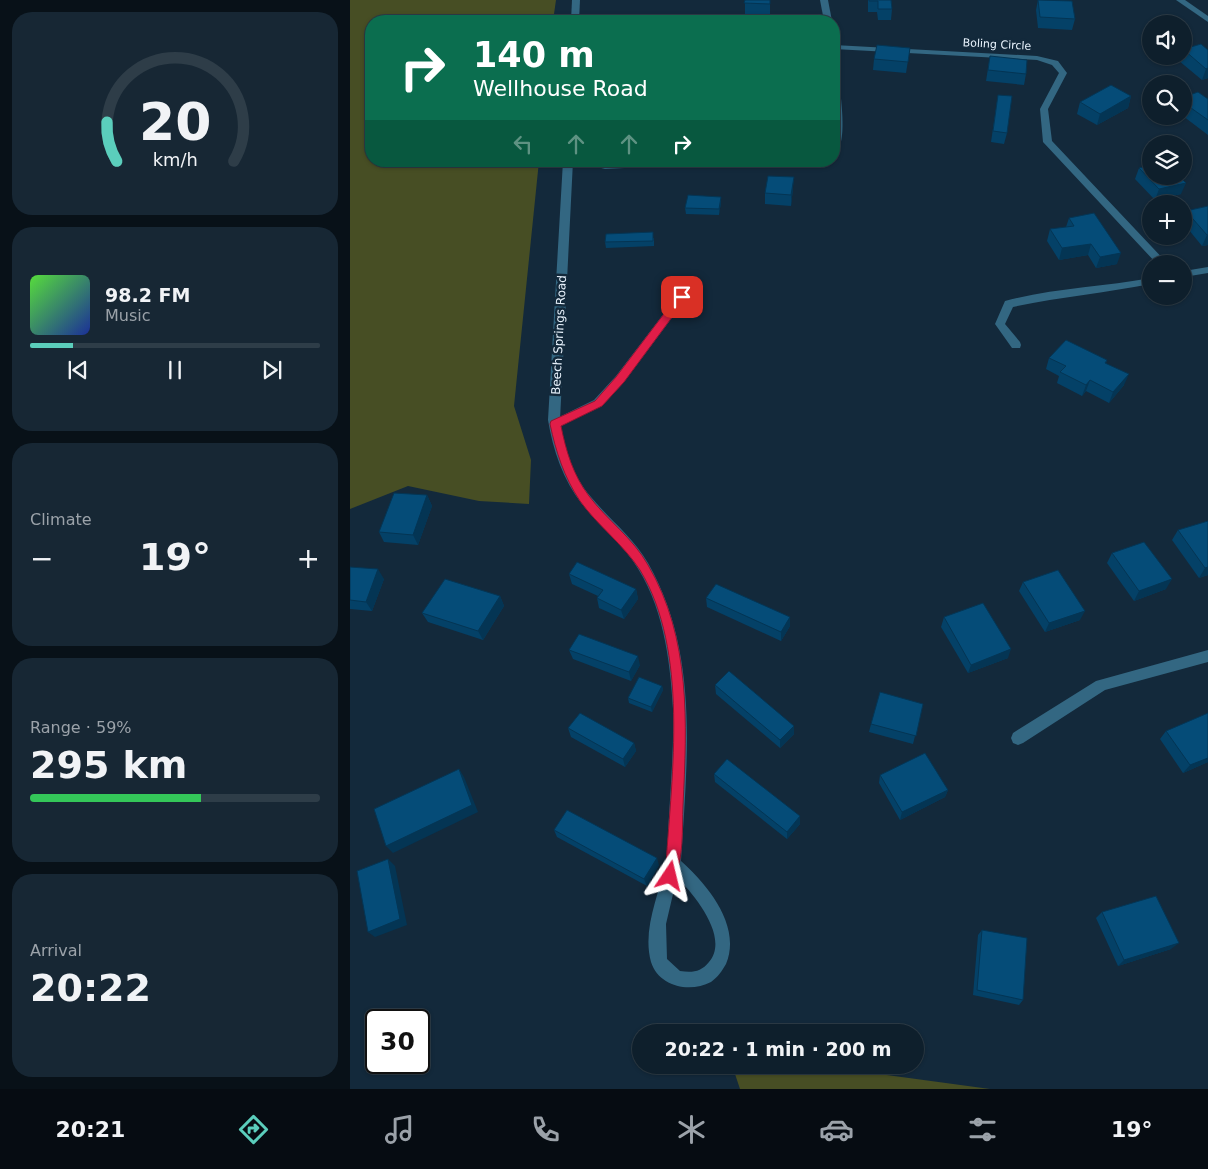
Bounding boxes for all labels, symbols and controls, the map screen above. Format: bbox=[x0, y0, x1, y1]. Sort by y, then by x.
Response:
map controls bbox=[1142, 15, 1192, 305]
button: sound bbox=[1142, 15, 1192, 65]
icon: right bbox=[390, 35, 455, 100]
text: 140 m bbox=[473, 35, 595, 75]
street label: Boling Circle bbox=[962, 36, 1032, 53]
button: search bbox=[1142, 75, 1192, 125]
text: Wellhouse Road bbox=[473, 76, 648, 101]
text: 20 bbox=[139, 92, 211, 152]
icon: left bbox=[509, 130, 537, 158]
icon: ahead bbox=[562, 130, 590, 158]
icon: ahead bbox=[615, 130, 643, 158]
icon: right bbox=[668, 130, 696, 158]
button: layers bbox=[1142, 135, 1192, 185]
text: km/h bbox=[152, 149, 198, 170]
button: + bbox=[1142, 195, 1192, 245]
button: − bbox=[1142, 255, 1192, 305]
street label: Beech Springs Road bbox=[549, 275, 569, 395]
pin bbox=[661, 276, 703, 318]
icon: arrive bbox=[668, 283, 696, 311]
text: 98.2 FM bbox=[105, 284, 190, 306]
text: Music bbox=[105, 306, 151, 325]
icon: previous bbox=[64, 356, 92, 384]
icon: pause bbox=[161, 356, 189, 384]
icon: next bbox=[258, 356, 286, 384]
text: Climate bbox=[30, 510, 92, 529]
text: 19° bbox=[139, 535, 211, 579]
text: − bbox=[30, 542, 53, 575]
text: + bbox=[297, 542, 320, 575]
text: Range · 59% bbox=[30, 718, 132, 737]
text: 295 km bbox=[30, 743, 187, 787]
position arrow bbox=[643, 849, 695, 901]
text: Arrival bbox=[30, 941, 82, 960]
text: 20:22 bbox=[30, 966, 151, 1010]
speed limit sign: 30 bbox=[365, 1009, 430, 1074]
text: 20:22 · 1 min · 200 m bbox=[664, 1038, 892, 1060]
icon: directions bbox=[236, 1112, 271, 1147]
icon: music bbox=[382, 1112, 417, 1147]
icon: phone bbox=[528, 1112, 563, 1147]
icon: climate bbox=[674, 1112, 709, 1147]
icon: car bbox=[819, 1112, 854, 1147]
icon: filters bbox=[965, 1112, 1000, 1147]
text: 20:21 bbox=[55, 1117, 125, 1142]
text: 19° bbox=[1111, 1117, 1153, 1142]

